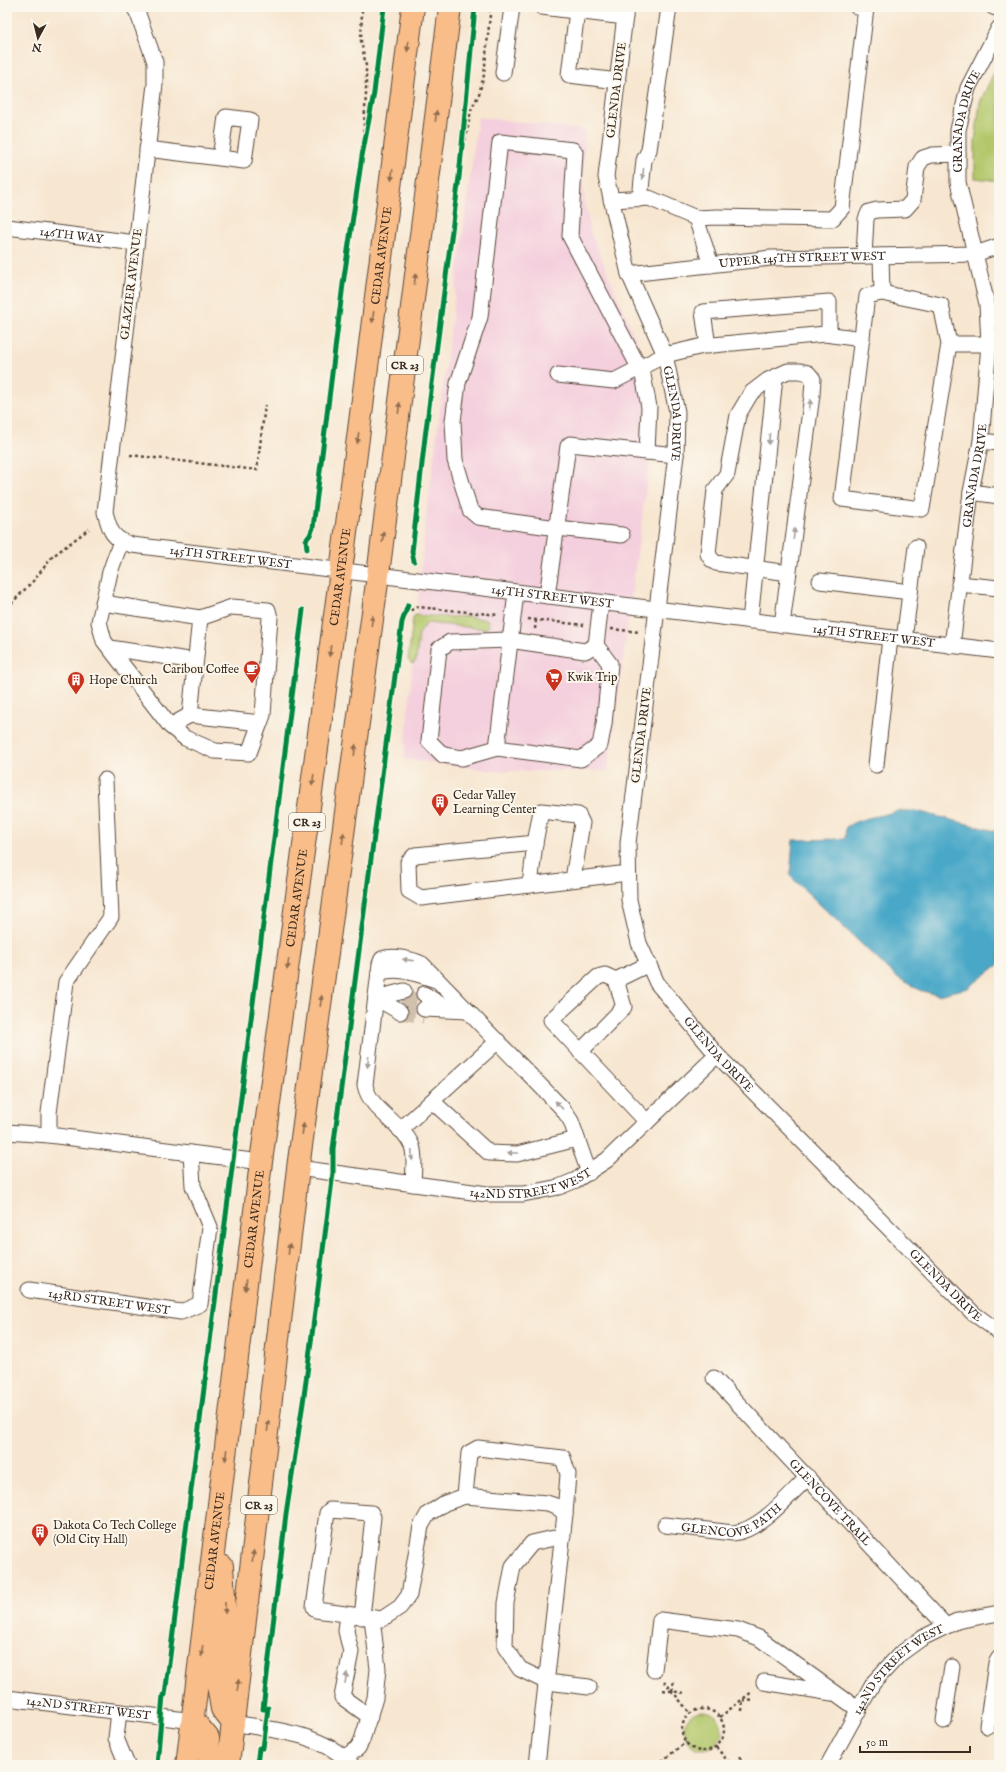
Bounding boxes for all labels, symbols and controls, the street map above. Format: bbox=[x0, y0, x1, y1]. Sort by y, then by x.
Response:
north arrow bbox=[18, 18, 58, 58]
text: N bbox=[31, 39, 43, 55]
one-way arrow bbox=[405, 40, 411, 52]
street label: GLENDA DRIVE bbox=[603, 41, 630, 139]
street label: GRANADA DRIVE bbox=[951, 68, 984, 172]
one-way arrow bbox=[433, 110, 439, 122]
one-way arrow bbox=[640, 168, 646, 180]
one-way arrow bbox=[388, 169, 395, 181]
street label: CEDAR AVENUE bbox=[368, 206, 395, 305]
street label: 146TH WAY bbox=[39, 224, 105, 247]
street label: GLAZIER AVENUE bbox=[117, 227, 146, 341]
street label: UPPER 145TH STREET WEST bbox=[718, 249, 886, 272]
one-way arrow bbox=[412, 273, 419, 285]
one-way arrow bbox=[370, 311, 376, 323]
road number: CR 23 bbox=[387, 356, 423, 374]
street label: GLENDA DRIVE bbox=[659, 364, 684, 462]
one-way arrow bbox=[807, 399, 813, 411]
one-way arrow bbox=[396, 402, 402, 414]
street label: GRANADA DRIVE bbox=[960, 423, 990, 528]
one-way arrow bbox=[355, 432, 361, 444]
one-way arrow bbox=[765, 433, 772, 445]
street label: CEDAR AVENUE bbox=[327, 527, 354, 627]
one-way arrow bbox=[791, 528, 797, 540]
one-way arrow bbox=[380, 531, 386, 543]
street label: 145TH STREET WEST bbox=[169, 543, 293, 573]
street label: 145TH STREET WEST bbox=[490, 582, 614, 612]
one-way arrow bbox=[369, 615, 375, 627]
street label: 145TH STREET WEST bbox=[812, 621, 936, 651]
one-way arrow bbox=[327, 645, 333, 657]
cafe icon: Caribou Coffee bbox=[242, 659, 262, 684]
place label: Caribou Coffee bbox=[163, 662, 239, 677]
supermarket icon: Kwik Trip bbox=[544, 667, 564, 692]
building icon: Hope Church bbox=[66, 670, 86, 695]
place label: Kwik Trip bbox=[567, 670, 618, 686]
place label: Hope Church bbox=[89, 673, 158, 689]
street label: GLENDA DRIVE bbox=[628, 686, 655, 784]
one-way arrow bbox=[352, 744, 358, 756]
one-way arrow bbox=[310, 774, 316, 786]
place label: Cedar Valley Learning Center bbox=[453, 788, 537, 817]
building icon: Cedar Valley Learning Center bbox=[430, 792, 450, 817]
road number: CR 23 bbox=[289, 813, 325, 831]
one-way arrow bbox=[340, 832, 346, 844]
street label: CEDAR AVENUE bbox=[283, 848, 311, 948]
one-way arrow bbox=[401, 957, 414, 963]
one-way arrow bbox=[285, 958, 291, 970]
one-way arrow bbox=[318, 994, 324, 1007]
street label: GLENDA DRIVE bbox=[680, 1014, 756, 1095]
one-way arrow bbox=[365, 1056, 371, 1068]
one-way arrow bbox=[554, 1100, 564, 1110]
one-way arrow bbox=[300, 1123, 307, 1135]
one-way arrow bbox=[409, 1149, 416, 1161]
one-way arrow bbox=[506, 1150, 519, 1156]
street label: 142ND STREET WEST bbox=[469, 1165, 595, 1202]
street label: CEDAR AVENUE bbox=[241, 1169, 268, 1269]
one-way arrow bbox=[286, 1243, 292, 1255]
street label: GLENDA DRIVE bbox=[906, 1246, 985, 1325]
one-way arrow bbox=[243, 1279, 250, 1291]
street label: 143RD STREET WEST bbox=[47, 1286, 171, 1318]
one-way arrow bbox=[265, 1420, 271, 1433]
one-way arrow bbox=[223, 1449, 229, 1461]
street label: GLENCOVE TRAIL bbox=[786, 1456, 874, 1549]
street label: CEDAR AVENUE bbox=[202, 1491, 228, 1591]
road number: CR 23 bbox=[241, 1496, 277, 1514]
street label: GLENCOVE PATH bbox=[680, 1500, 785, 1541]
place label: Dakota Co Tech College (Old City Hall) bbox=[53, 1518, 177, 1547]
building icon: Dakota Co Tech College (Old City Hall) bbox=[30, 1522, 50, 1547]
one-way arrow bbox=[250, 1550, 256, 1562]
one-way arrow bbox=[221, 1602, 228, 1614]
street label: 142ND STREET WEST bbox=[850, 1621, 947, 1718]
one-way arrow bbox=[199, 1645, 205, 1657]
one-way arrow bbox=[343, 1672, 349, 1685]
one-way arrow bbox=[234, 1679, 241, 1691]
street label: 142ND STREET WEST bbox=[25, 1693, 152, 1724]
scale bar bbox=[860, 1728, 970, 1754]
text: 50 m bbox=[866, 1735, 888, 1750]

